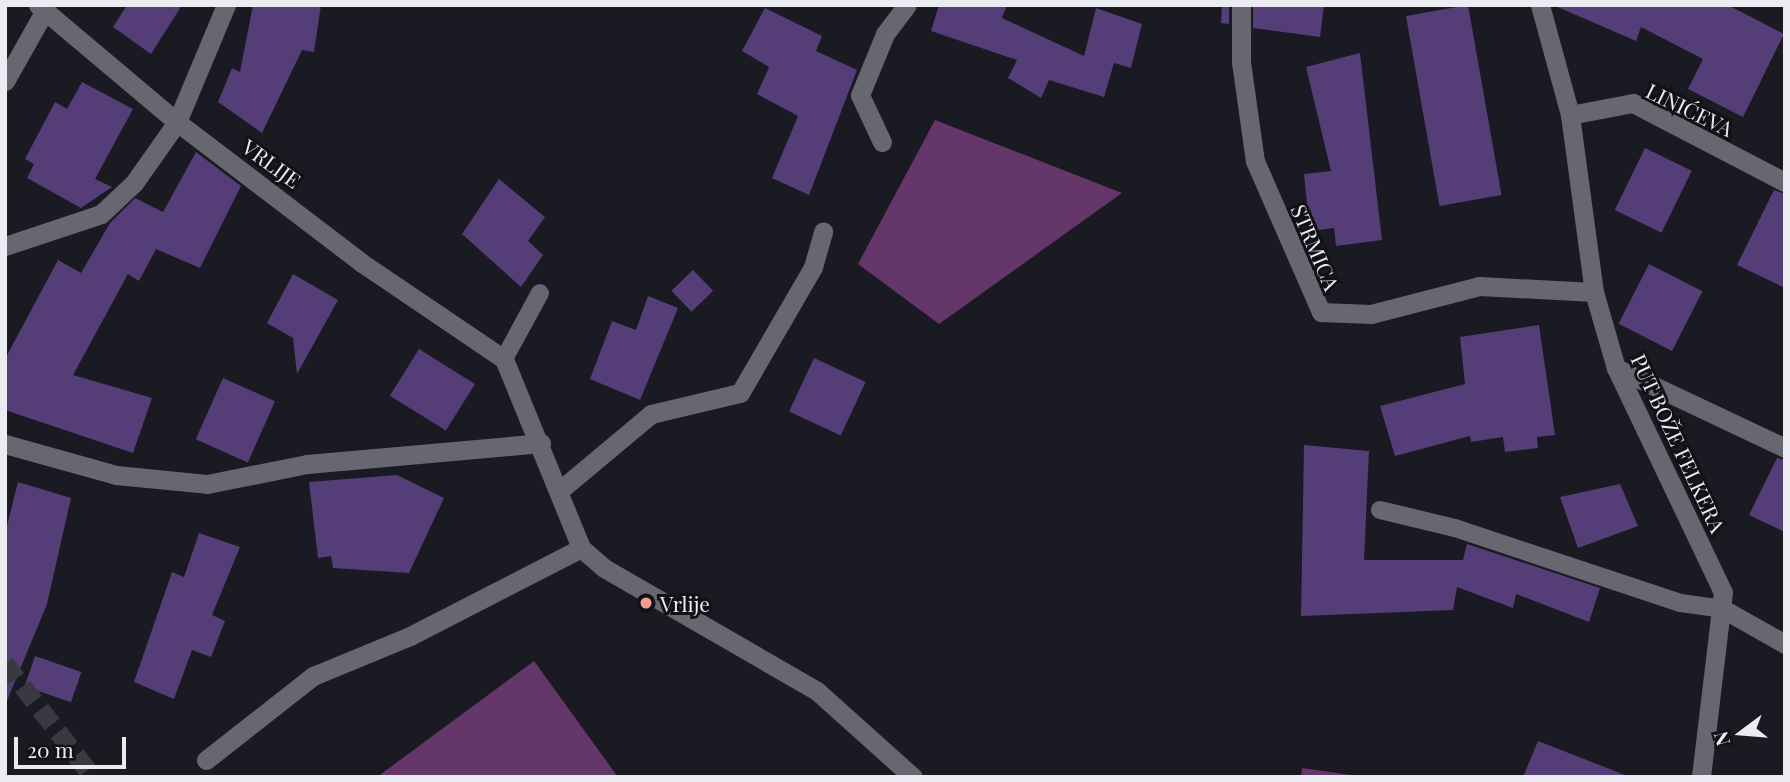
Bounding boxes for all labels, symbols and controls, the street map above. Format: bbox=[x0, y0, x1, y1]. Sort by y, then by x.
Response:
street label: LINIĆEVA bbox=[1642, 77, 1738, 141]
street label: VRLIJE bbox=[238, 133, 306, 193]
street label: STRMICA bbox=[1287, 200, 1345, 294]
street label: PUT BOŽE FELKERA bbox=[1626, 350, 1732, 536]
place label: Vrlije bbox=[660, 590, 710, 616]
marker: Vrlije bbox=[638, 595, 654, 611]
north arrow bbox=[1706, 698, 1776, 768]
scale bar bbox=[18, 722, 130, 766]
text: N bbox=[1706, 729, 1735, 749]
text: 20 m bbox=[27, 735, 74, 763]

